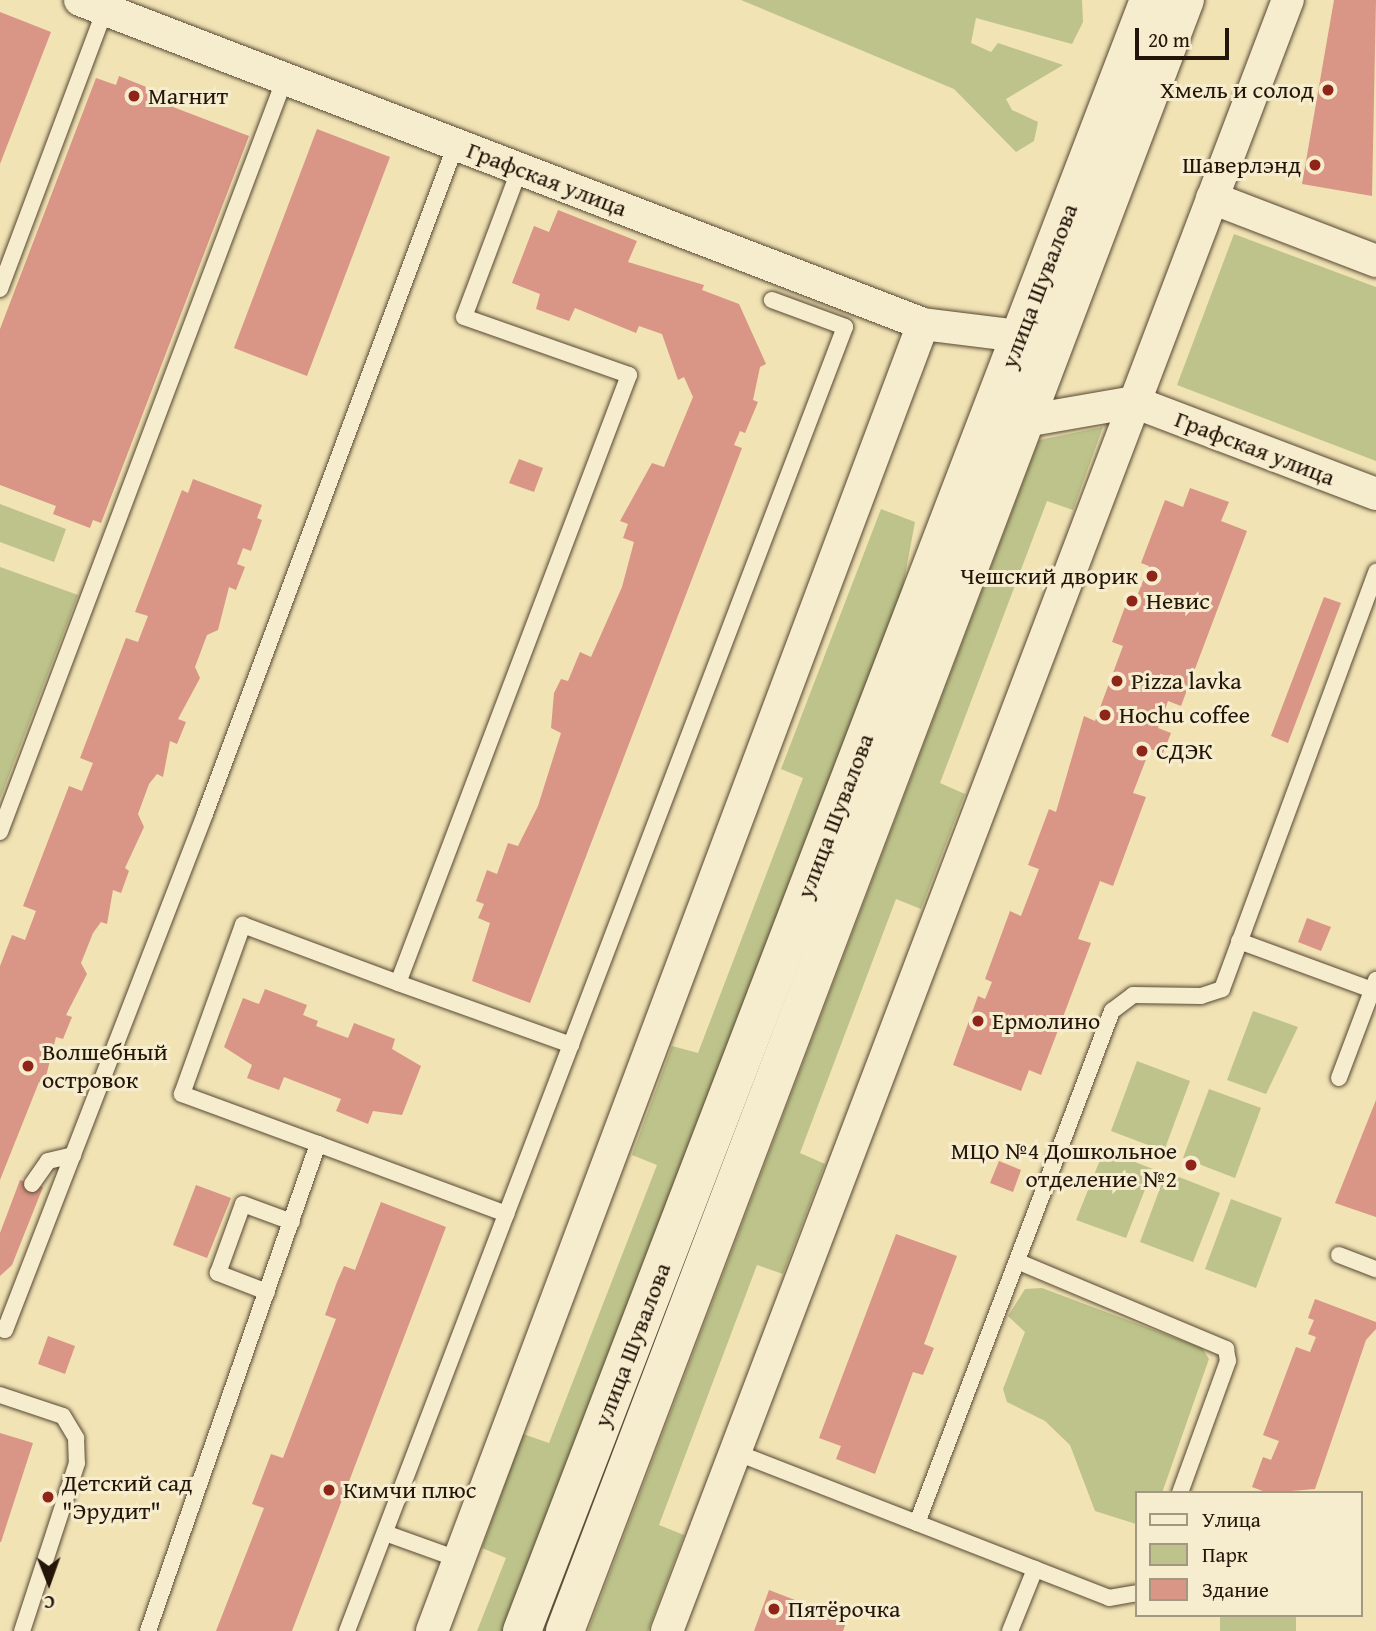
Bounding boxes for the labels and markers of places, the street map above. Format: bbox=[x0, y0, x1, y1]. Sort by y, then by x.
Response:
place label: Хмель и солод bbox=[1160, 76, 1314, 104]
place label: Магнит bbox=[148, 82, 228, 110]
marker: Хмель и солод bbox=[1320, 82, 1336, 98]
marker: Магнит bbox=[126, 88, 142, 104]
place label: Шаверлэнд bbox=[1182, 151, 1301, 179]
marker: Шаверлэнд bbox=[1307, 157, 1323, 173]
place label: Чешский дворик bbox=[960, 562, 1138, 590]
marker: Чешский дворик bbox=[1144, 568, 1160, 584]
place label: Невис bbox=[1146, 587, 1210, 615]
marker: Невис bbox=[1124, 593, 1140, 609]
place label: Pizza lavka bbox=[1131, 667, 1241, 695]
marker: Pizza lavka bbox=[1109, 673, 1125, 689]
place label: Hochu coffee bbox=[1119, 701, 1250, 729]
marker: Hochu coffee bbox=[1097, 707, 1113, 723]
place label: СДЭК bbox=[1156, 737, 1213, 765]
marker: СДЭК bbox=[1134, 743, 1150, 759]
place label: Ермолино bbox=[992, 1007, 1100, 1035]
marker: Ермолино bbox=[970, 1013, 986, 1029]
place label: Волшебный островок bbox=[42, 1038, 168, 1094]
marker: Волшебный островок bbox=[20, 1058, 36, 1074]
place label: МЦО №4 Дошкольное отделение №2 bbox=[951, 1137, 1177, 1193]
marker: МЦО №4 Дошкольное отделение №2 bbox=[1183, 1157, 1199, 1173]
place label: Детский сад "Эрудит" bbox=[62, 1469, 192, 1525]
place label: Кимчи плюс bbox=[343, 1476, 476, 1504]
marker: Кимчи плюс bbox=[321, 1482, 337, 1498]
marker: Детский сад "Эрудит" bbox=[40, 1489, 56, 1505]
place label: Пятёрочка bbox=[788, 1595, 900, 1623]
marker: Пятёрочка bbox=[766, 1601, 782, 1617]

